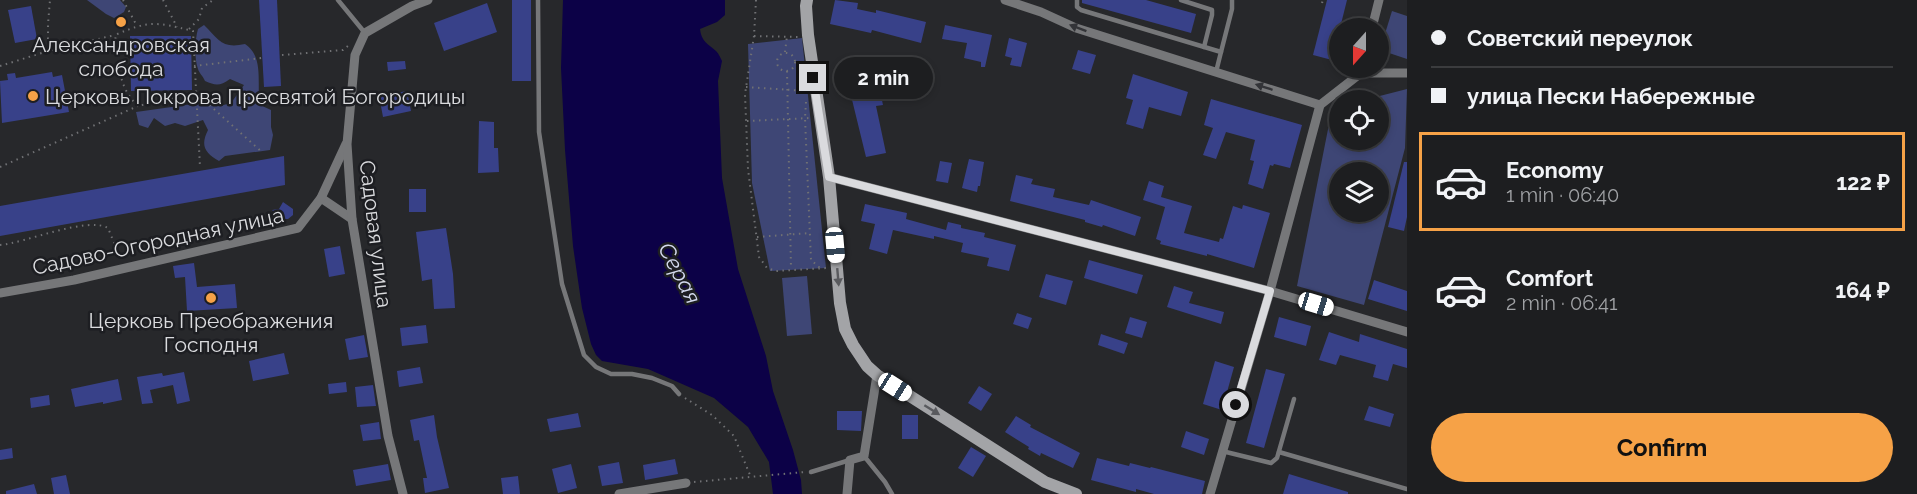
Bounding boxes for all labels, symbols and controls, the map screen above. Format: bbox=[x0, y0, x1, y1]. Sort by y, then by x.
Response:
marker: Александровская слобода bbox=[114, 15, 128, 29]
north arrow bbox=[1329, 18, 1389, 78]
map controls bbox=[1329, 18, 1389, 222]
one-way arrow bbox=[1069, 23, 1087, 32]
text: Советский переулок bbox=[1467, 25, 1693, 51]
place label: Александровская слобода bbox=[32, 32, 210, 81]
callout: 2 min bbox=[834, 57, 933, 99]
route end bbox=[799, 64, 826, 91]
text: 2 min bbox=[858, 66, 909, 90]
one-way arrow bbox=[1255, 82, 1273, 91]
text: улица Пески Набережные bbox=[1467, 83, 1755, 109]
place label: Церковь Покрова Пресвятой Богородицы bbox=[45, 84, 465, 109]
marker: Церковь Покрова Пресвятой Богородицы bbox=[26, 89, 40, 103]
button: locate bbox=[1329, 90, 1389, 150]
icon: car bbox=[1434, 155, 1488, 209]
text: Economy bbox=[1506, 157, 1604, 183]
street label: Садовая улица bbox=[355, 159, 397, 309]
button: layers bbox=[1329, 162, 1389, 222]
text: 122 ₽ bbox=[1836, 169, 1890, 195]
text: 1 min · 06:40 bbox=[1506, 183, 1619, 207]
street label: Садово-Огородная улица bbox=[30, 202, 286, 280]
car bbox=[824, 226, 846, 264]
water label: Серая bbox=[653, 238, 707, 308]
icon: car bbox=[1434, 263, 1488, 317]
text: Comfort bbox=[1506, 265, 1593, 291]
one-way arrow bbox=[833, 267, 843, 286]
text: 164 ₽ bbox=[1835, 277, 1890, 303]
car bbox=[1296, 290, 1336, 318]
marker: Церковь Преображения Господня bbox=[204, 291, 218, 305]
text: 2 min · 06:41 bbox=[1506, 291, 1617, 315]
place label: Церковь Преображения Господня bbox=[89, 308, 333, 357]
car bbox=[875, 370, 915, 404]
route start bbox=[1222, 391, 1249, 418]
one-way arrow bbox=[924, 404, 940, 415]
button: Confirm bbox=[1431, 413, 1893, 482]

